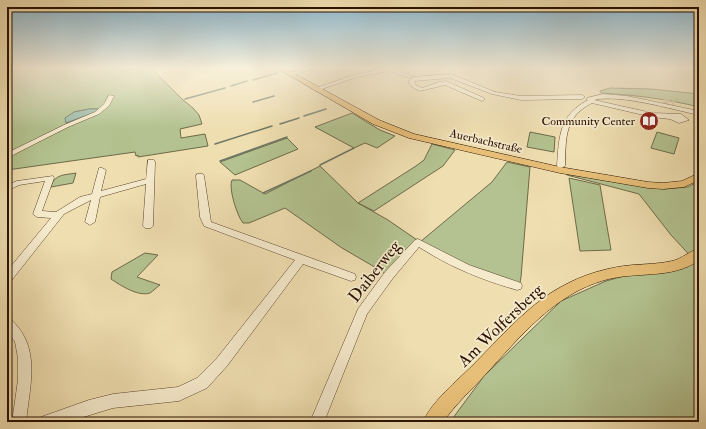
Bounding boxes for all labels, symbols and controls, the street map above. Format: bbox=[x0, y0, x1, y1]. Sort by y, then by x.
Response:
library icon: Community Center bbox=[638, 110, 660, 132]
place label: Community Center bbox=[541, 114, 636, 129]
street label: Auerbachstraße bbox=[447, 126, 524, 157]
street label: Daiberweg bbox=[344, 236, 406, 306]
street label: Am Wolfersberg bbox=[453, 279, 548, 372]

